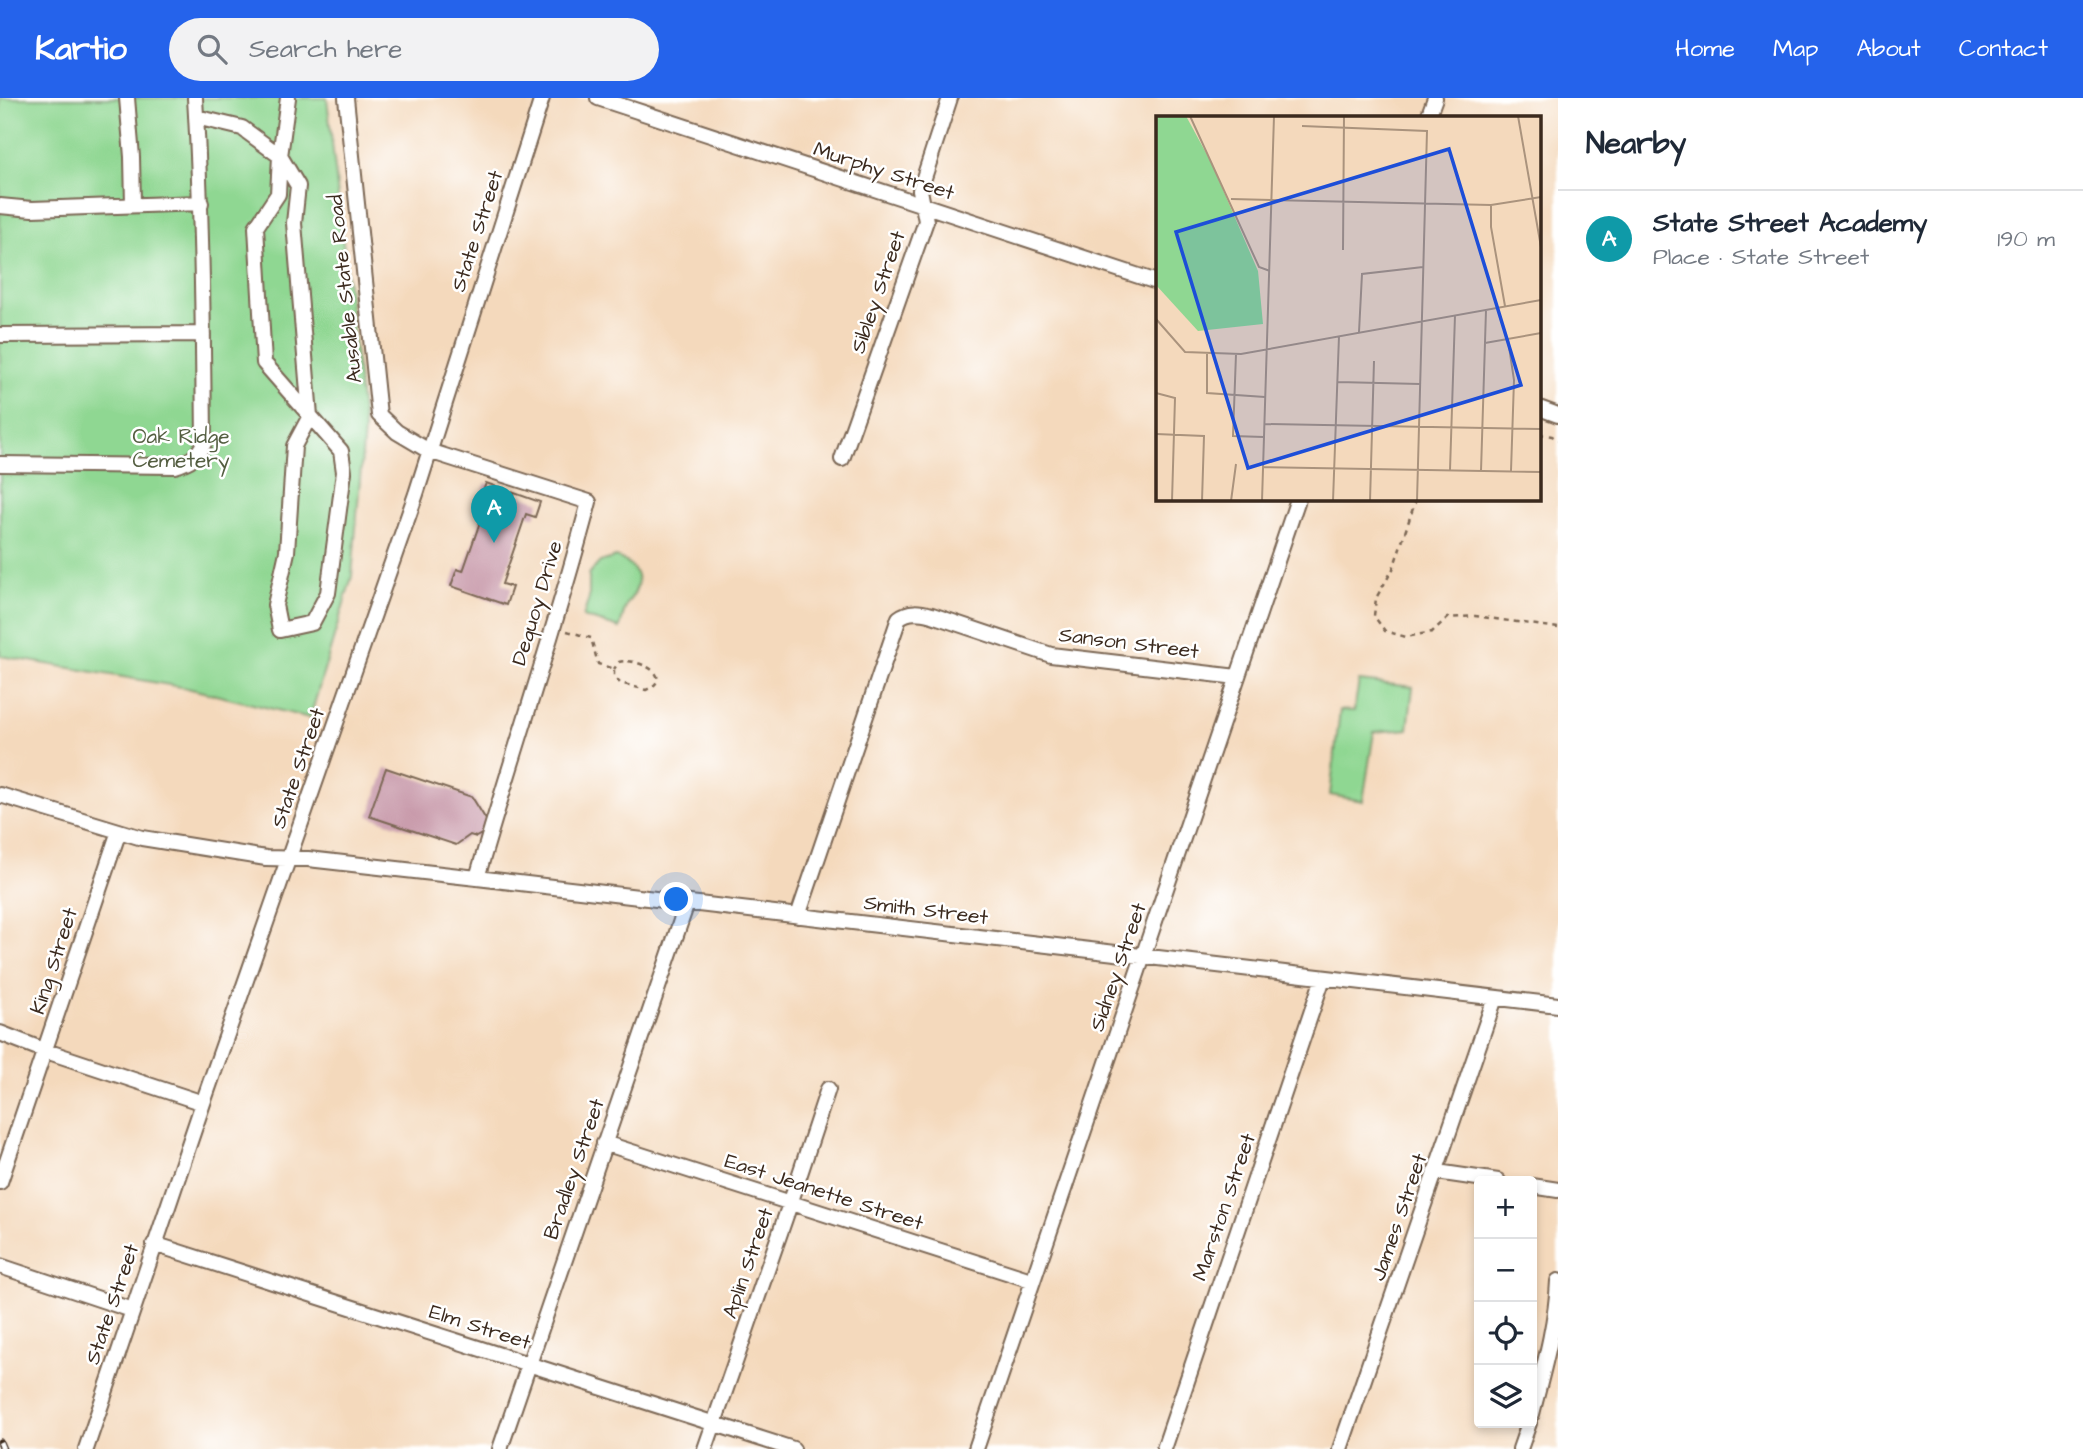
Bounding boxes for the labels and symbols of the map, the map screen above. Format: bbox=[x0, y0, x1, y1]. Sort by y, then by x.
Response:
inset map bbox=[1156, 116, 1540, 500]
street label: Murphy Street bbox=[809, 135, 959, 209]
street label: State Street bbox=[444, 166, 510, 295]
street label: Ausable State Road bbox=[321, 193, 369, 385]
street label: Sibley Street bbox=[843, 226, 915, 358]
park label: Oak Ridge Cemetery bbox=[132, 422, 230, 477]
pin: A bbox=[471, 485, 517, 543]
street label: Dequoy Drive bbox=[504, 537, 572, 669]
street label: Sanson Street bbox=[1057, 620, 1201, 666]
street label: State Street bbox=[264, 703, 332, 832]
your location bbox=[659, 882, 693, 916]
street label: Smith Street bbox=[862, 888, 990, 932]
street label: Sidney Street bbox=[1082, 898, 1156, 1036]
street label: King Street bbox=[23, 904, 87, 1019]
street label: Bradley Street bbox=[536, 1094, 614, 1244]
street label: Marston Street bbox=[1185, 1129, 1263, 1285]
street label: East Jeanette Street bbox=[721, 1146, 927, 1238]
street label: James Street bbox=[1364, 1149, 1435, 1285]
street label: Aplin Street bbox=[716, 1203, 782, 1323]
street label: State Street bbox=[78, 1239, 146, 1368]
street label: Elm Street bbox=[425, 1297, 535, 1357]

